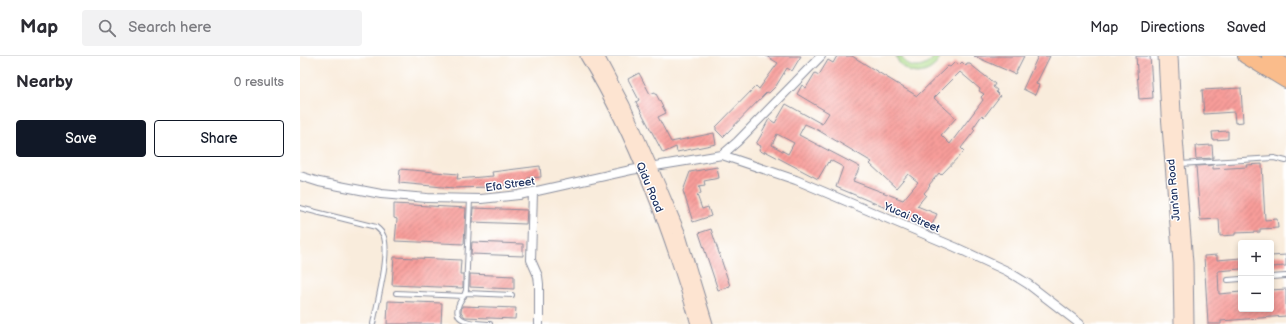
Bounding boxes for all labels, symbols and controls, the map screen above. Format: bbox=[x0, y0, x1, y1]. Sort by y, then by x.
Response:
search box bbox=[82, 10, 362, 46]
text: Map bbox=[20, 16, 58, 39]
icon: search bbox=[96, 17, 118, 39]
text: Search here bbox=[128, 18, 211, 37]
text: Map bbox=[1090, 19, 1118, 36]
text: Directions bbox=[1140, 19, 1205, 36]
text: Saved bbox=[1227, 19, 1266, 36]
text: Nearby bbox=[16, 72, 73, 92]
text: 0 results bbox=[234, 74, 284, 90]
button: Save bbox=[16, 120, 146, 157]
button: Share bbox=[154, 120, 284, 157]
street label: Jun'an Road bbox=[1164, 158, 1183, 221]
street label: Qidu Road bbox=[633, 160, 666, 214]
street label: Efa Street bbox=[485, 175, 536, 194]
street label: Yucai Street bbox=[881, 199, 942, 235]
map controls bbox=[1238, 240, 1274, 312]
button: + bbox=[1238, 240, 1274, 276]
button: − bbox=[1238, 276, 1274, 312]

